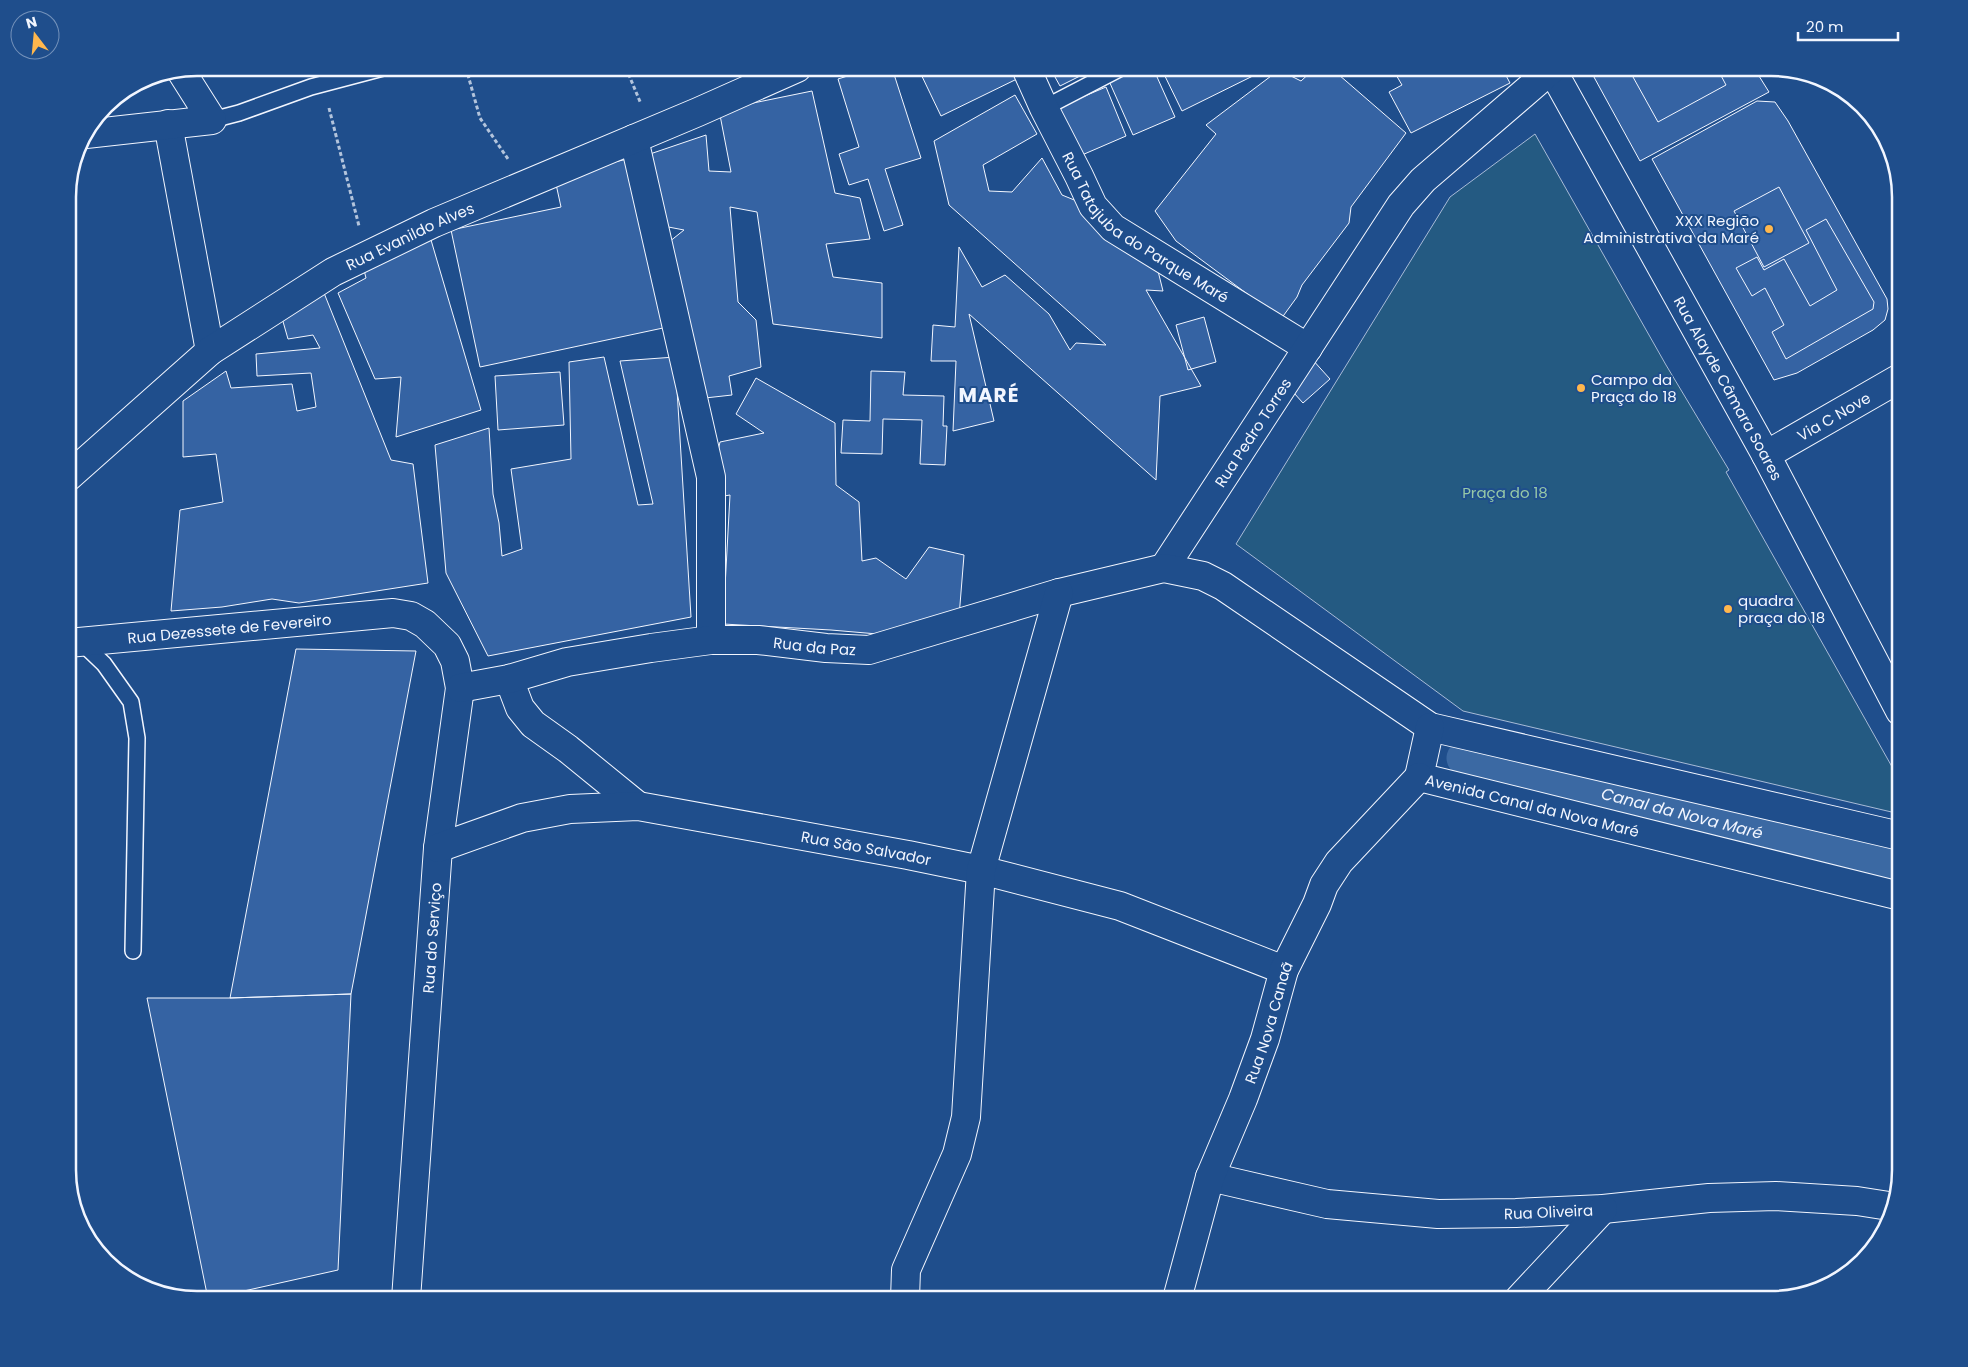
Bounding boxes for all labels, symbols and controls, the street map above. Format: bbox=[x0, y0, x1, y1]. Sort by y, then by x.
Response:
north arrow bbox=[10, 10, 60, 60]
scale bar bbox=[1798, 10, 1898, 42]
text: N bbox=[24, 11, 39, 34]
text: 20 m bbox=[1806, 16, 1844, 37]
street label: Rua Tatajuba do Parque Maré bbox=[1058, 148, 1233, 308]
street label: Rua Evanildo Alves bbox=[342, 197, 477, 275]
place label: XXX Região Administrativa da Maré bbox=[1583, 210, 1759, 248]
marker: XXX Região Administrativa da Maré bbox=[1763, 223, 1775, 235]
street label: Rua Alayde Câmara Soares bbox=[1669, 292, 1788, 484]
place label: Campo da Praça do 18 bbox=[1591, 369, 1677, 407]
street label: Rua Pedro Torres bbox=[1209, 374, 1296, 491]
district label: MARÉ bbox=[959, 381, 1019, 409]
marker: Campo da Praça do 18 bbox=[1575, 382, 1587, 394]
street label: Via C Nove bbox=[1793, 387, 1874, 446]
park label: Praça do 18 bbox=[1462, 482, 1548, 503]
place label: quadra praça do 18 bbox=[1738, 590, 1825, 628]
marker: quadra praça do 18 bbox=[1722, 603, 1734, 615]
street label: Rua Dezessete de Fevereiro bbox=[126, 608, 332, 648]
street label: Rua da Paz bbox=[772, 631, 857, 660]
street label: Avenida Canal da Nova Maré bbox=[1423, 768, 1642, 842]
water label: Canal da Nova Maré bbox=[1599, 782, 1766, 845]
street label: Rua São Salvador bbox=[799, 825, 934, 870]
street label: Rua do Serviço bbox=[418, 882, 446, 994]
street label: Rua Nova Canaã bbox=[1239, 957, 1297, 1086]
street label: Rua Oliveira bbox=[1504, 1199, 1594, 1224]

